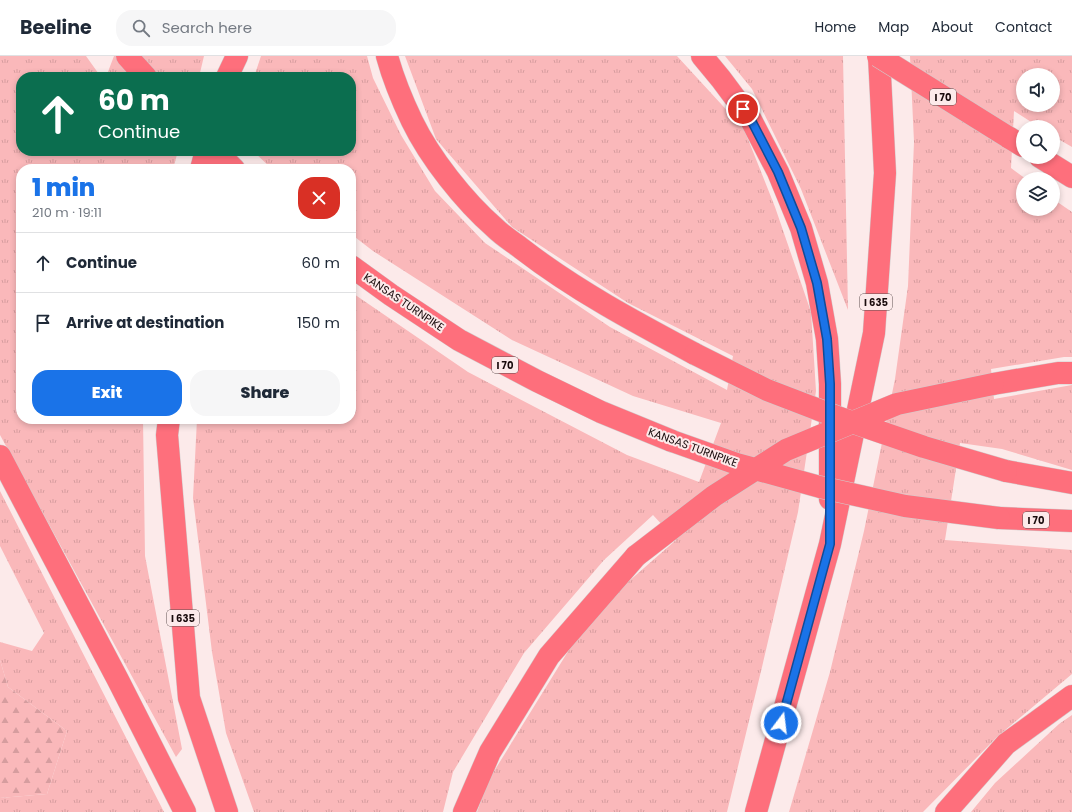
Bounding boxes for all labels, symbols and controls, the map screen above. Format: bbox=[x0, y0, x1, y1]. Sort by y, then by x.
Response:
search box bbox=[116, 10, 396, 46]
text: Beeline bbox=[20, 14, 92, 41]
icon: search bbox=[130, 17, 152, 39]
text: Search here bbox=[162, 17, 252, 38]
text: Home bbox=[814, 17, 856, 37]
text: Map bbox=[878, 17, 909, 37]
text: About bbox=[931, 17, 973, 37]
text: Contact bbox=[995, 17, 1052, 37]
map controls bbox=[1016, 68, 1060, 216]
button: sound bbox=[1016, 68, 1060, 112]
text: 60 m bbox=[98, 81, 170, 120]
icon: ahead bbox=[32, 88, 84, 140]
road number: I 70 bbox=[930, 89, 956, 105]
pin bbox=[726, 92, 760, 126]
icon: arrive bbox=[732, 98, 754, 120]
text: Continue bbox=[98, 119, 180, 144]
button: search bbox=[1016, 120, 1060, 164]
text: 1 min bbox=[32, 171, 95, 204]
button: layers bbox=[1016, 172, 1060, 216]
button: close bbox=[298, 177, 340, 219]
text: 210 m · 19:11 bbox=[32, 203, 102, 222]
icon: ahead bbox=[32, 252, 54, 274]
text: Continue bbox=[66, 252, 137, 273]
text: 60 m bbox=[302, 252, 340, 273]
street label: KANSAS TURNPIKE bbox=[361, 269, 447, 335]
road number: I 635 bbox=[860, 294, 892, 310]
icon: arrive bbox=[32, 312, 54, 334]
text: Arrive at destination bbox=[66, 312, 224, 333]
text: 150 m bbox=[297, 312, 340, 333]
road number: I 70 bbox=[492, 357, 518, 373]
button: Exit bbox=[32, 370, 182, 416]
button: Share bbox=[190, 370, 340, 416]
street label: KANSAS TURNPIKE bbox=[646, 423, 740, 471]
road number: I 70 bbox=[1023, 512, 1049, 528]
road number: I 635 bbox=[167, 610, 199, 626]
position arrow bbox=[760, 702, 802, 744]

